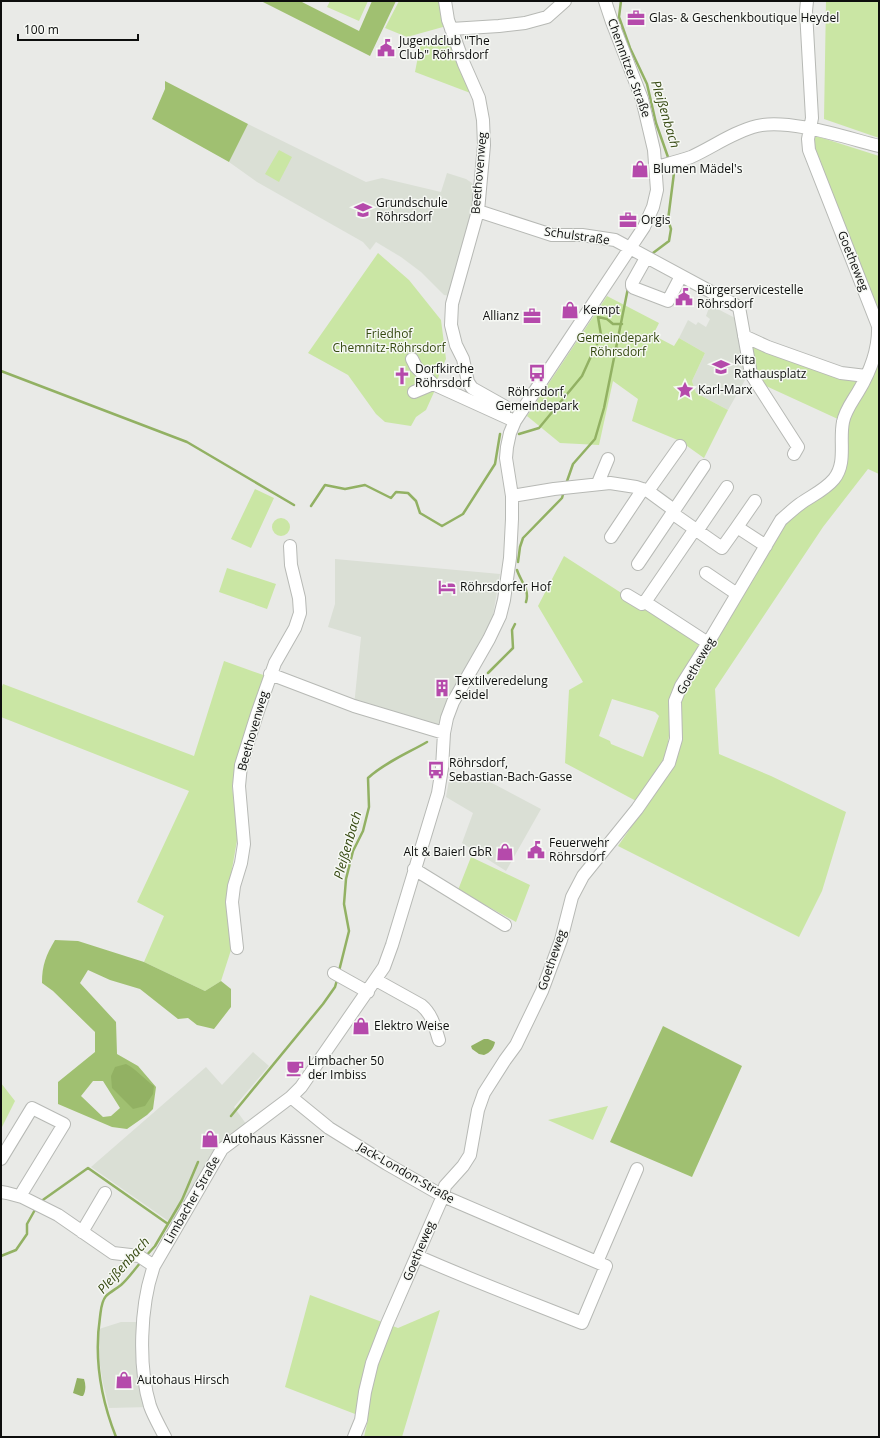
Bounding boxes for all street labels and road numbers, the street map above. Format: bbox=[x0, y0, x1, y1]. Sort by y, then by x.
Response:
street label: Chemnitzer Straße bbox=[604, 16, 655, 120]
street label: Beethovenweg bbox=[466, 131, 491, 215]
street label: Schulstraße bbox=[543, 223, 611, 249]
street label: Goetheweg bbox=[834, 228, 873, 294]
street label: Goetheweg bbox=[672, 634, 719, 698]
street label: Beethovenweg bbox=[233, 688, 272, 773]
street label: Goetheweg bbox=[533, 927, 570, 993]
street label: Jack-London-Straße bbox=[354, 1137, 458, 1207]
street label: Limbacher Straße bbox=[159, 1152, 224, 1247]
street label: Goetheweg bbox=[398, 1218, 439, 1283]

